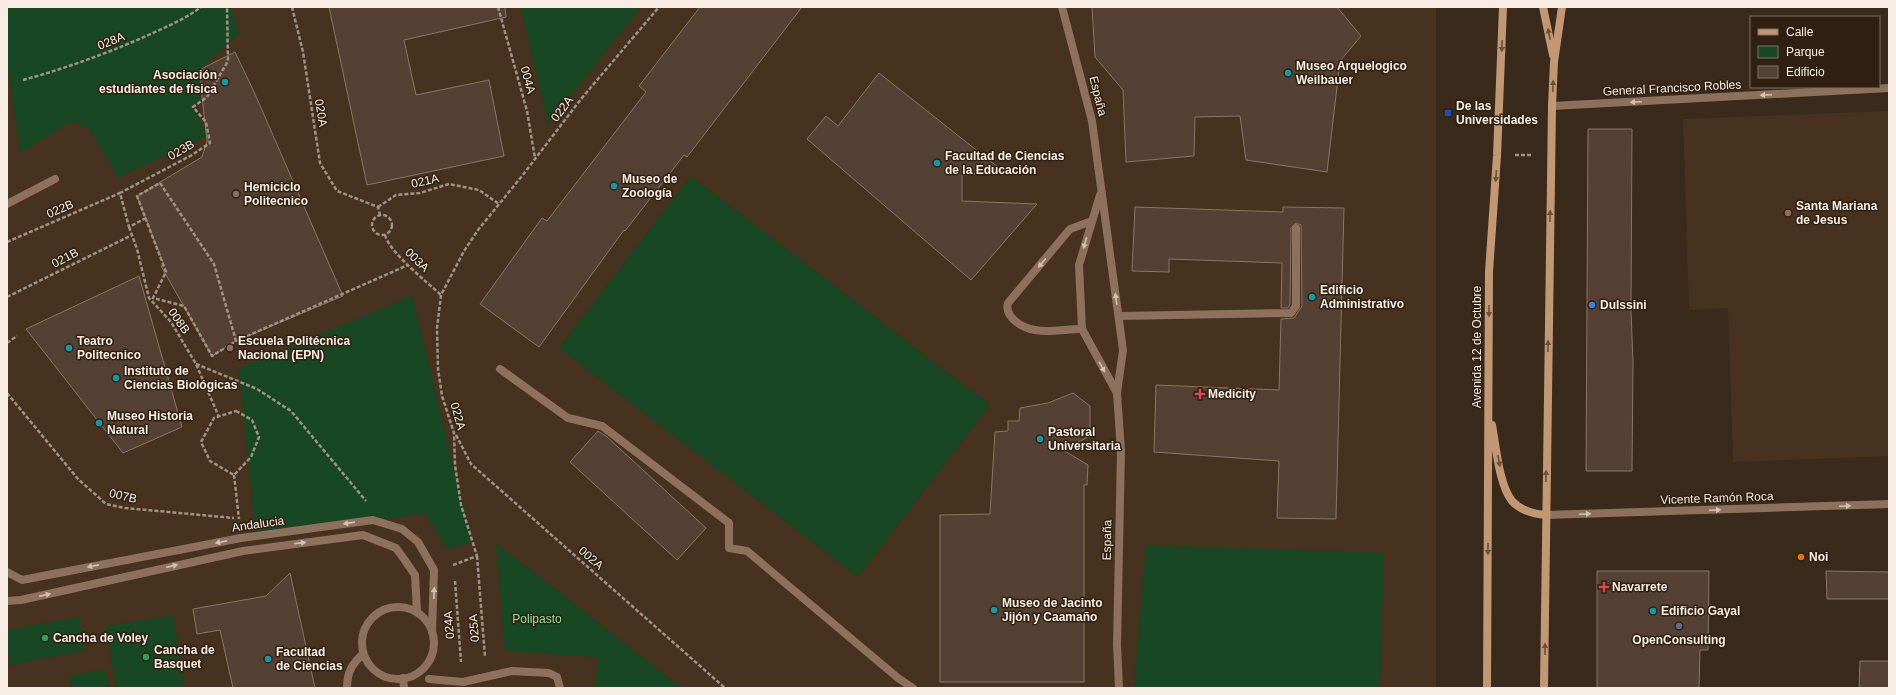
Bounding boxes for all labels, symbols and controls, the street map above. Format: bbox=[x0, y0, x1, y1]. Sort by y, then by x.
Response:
legend bbox=[1750, 16, 1880, 88]
text: Calle bbox=[1786, 25, 1814, 39]
one-way arrow bbox=[1545, 28, 1551, 40]
street label: 028A bbox=[95, 29, 127, 53]
one-way arrow bbox=[1498, 40, 1505, 52]
text: Parque bbox=[1786, 45, 1825, 59]
place label: Museo Arquelogico Weilbauer bbox=[1296, 59, 1407, 87]
street label: 004A bbox=[518, 65, 538, 95]
text: Edificio bbox=[1786, 65, 1825, 79]
place label: Asociación estudiantes de física bbox=[99, 68, 217, 96]
marker: Museo Arquelogico Weilbauer bbox=[1283, 68, 1293, 78]
street label: España bbox=[1086, 75, 1110, 118]
marker: Asociación estudiantes de física bbox=[220, 77, 230, 87]
street label: General Francisco Robles bbox=[1602, 77, 1742, 99]
one-way arrow bbox=[1550, 79, 1556, 92]
one-way arrow bbox=[1759, 92, 1772, 98]
street label: 022A bbox=[548, 94, 576, 124]
street label: 020A bbox=[312, 98, 330, 128]
one-way arrow bbox=[1630, 98, 1642, 105]
place label: De las Universidades bbox=[1456, 99, 1538, 127]
marker: De las Universidades bbox=[1443, 108, 1453, 118]
street label: 023B bbox=[165, 137, 197, 163]
place label: Facultad de Ciencias de la Educación bbox=[945, 149, 1065, 177]
marker: Facultad de Ciencias de la Educación bbox=[932, 158, 942, 168]
one-way arrow bbox=[1492, 170, 1499, 182]
street label: 021A bbox=[410, 171, 440, 191]
place label: Museo de Zoología bbox=[622, 172, 678, 200]
place label: Hemiciclo Politecnico bbox=[244, 180, 308, 208]
marker: Museo de Zoología bbox=[609, 181, 619, 191]
marker: Hemiciclo Politecnico bbox=[231, 189, 241, 199]
street label: 022B bbox=[44, 197, 76, 221]
place label: Santa Mariana de Jesus bbox=[1796, 199, 1878, 227]
marker: Santa Mariana de Jesus bbox=[1783, 208, 1793, 218]
one-way arrow bbox=[1547, 210, 1554, 222]
one-way arrow bbox=[1082, 237, 1088, 249]
street label: 021B bbox=[49, 245, 81, 271]
street label: 003A bbox=[402, 245, 432, 275]
one-way arrow bbox=[1037, 257, 1046, 268]
place label: Edificio Administrativo bbox=[1320, 283, 1404, 311]
street label: Avenida 12 de Octubre bbox=[1470, 285, 1484, 408]
marker: Edificio Administrativo bbox=[1307, 292, 1317, 302]
one-way arrow bbox=[1113, 293, 1119, 305]
place label: Dulssini bbox=[1600, 298, 1647, 312]
marker: Dulssini bbox=[1587, 300, 1597, 310]
one-way arrow bbox=[1486, 305, 1492, 318]
street label: 008B bbox=[165, 306, 193, 336]
place label: Teatro Politecnico bbox=[77, 334, 141, 362]
place label: Escuela Politécnica Nacional (EPN) bbox=[238, 334, 350, 362]
one-way arrow bbox=[1545, 339, 1551, 352]
marker: Teatro Politecnico bbox=[64, 343, 74, 353]
marker: Escuela Politécnica Nacional (EPN) bbox=[225, 343, 235, 353]
one-way arrow bbox=[1099, 361, 1106, 373]
place label: Instituto de Ciencias Biológicas bbox=[124, 364, 238, 392]
marker: Instituto de Ciencias Biológicas bbox=[111, 373, 121, 383]
place label: Medicity bbox=[1208, 387, 1256, 401]
marker: Medicity bbox=[1195, 389, 1205, 399]
street label: 022A bbox=[447, 401, 469, 431]
place label: Museo Historia Natural bbox=[107, 409, 193, 437]
marker: Museo Historia Natural bbox=[94, 418, 104, 428]
place label: Pastoral Universitaria bbox=[1048, 425, 1121, 453]
marker: Pastoral Universitaria bbox=[1035, 434, 1045, 444]
one-way arrow bbox=[1496, 455, 1502, 467]
one-way arrow bbox=[1543, 469, 1549, 482]
street label: 007B bbox=[108, 486, 138, 506]
street label: Vicente Ramón Roca bbox=[1660, 489, 1774, 507]
one-way arrow bbox=[1839, 502, 1851, 509]
one-way arrow bbox=[1709, 506, 1721, 513]
one-way arrow bbox=[1579, 511, 1592, 517]
street label: Andalucia bbox=[231, 513, 285, 535]
street label: España bbox=[1100, 519, 1114, 560]
one-way arrow bbox=[343, 520, 355, 526]
one-way arrow bbox=[215, 539, 227, 545]
one-way arrow bbox=[294, 540, 306, 546]
one-way arrow bbox=[1485, 543, 1491, 556]
street label: 002A bbox=[576, 544, 606, 572]
place label: Noi bbox=[1809, 550, 1828, 564]
marker: Noi bbox=[1796, 552, 1806, 562]
one-way arrow bbox=[166, 563, 178, 569]
one-way arrow bbox=[87, 564, 99, 570]
place label: Navarrete bbox=[1612, 580, 1668, 594]
marker: Navarrete bbox=[1599, 582, 1609, 592]
one-way arrow bbox=[430, 587, 437, 599]
one-way arrow bbox=[39, 591, 52, 597]
place label: Museo de Jacinto Jijón y Caamaño bbox=[1002, 596, 1103, 624]
place label: Edificio Gayal bbox=[1661, 604, 1740, 618]
marker: Museo de Jacinto Jijón y Caamaño bbox=[989, 605, 999, 615]
marker: Edificio Gayal bbox=[1648, 606, 1658, 616]
street label: 024A bbox=[441, 610, 457, 640]
park label: Polipasto bbox=[512, 612, 562, 626]
street label: 025A bbox=[466, 614, 482, 642]
marker: OpenConsulting bbox=[1674, 621, 1684, 631]
place label: Cancha de Voley bbox=[53, 631, 148, 645]
marker: Cancha de Voley bbox=[40, 633, 50, 643]
place label: OpenConsulting bbox=[1632, 633, 1726, 647]
one-way arrow bbox=[1542, 642, 1548, 655]
place label: Cancha de Basquet bbox=[154, 643, 215, 671]
place label: Facultad de Ciencias bbox=[276, 645, 343, 673]
marker: Cancha de Basquet bbox=[141, 652, 151, 662]
marker: Facultad de Ciencias bbox=[263, 654, 273, 664]

